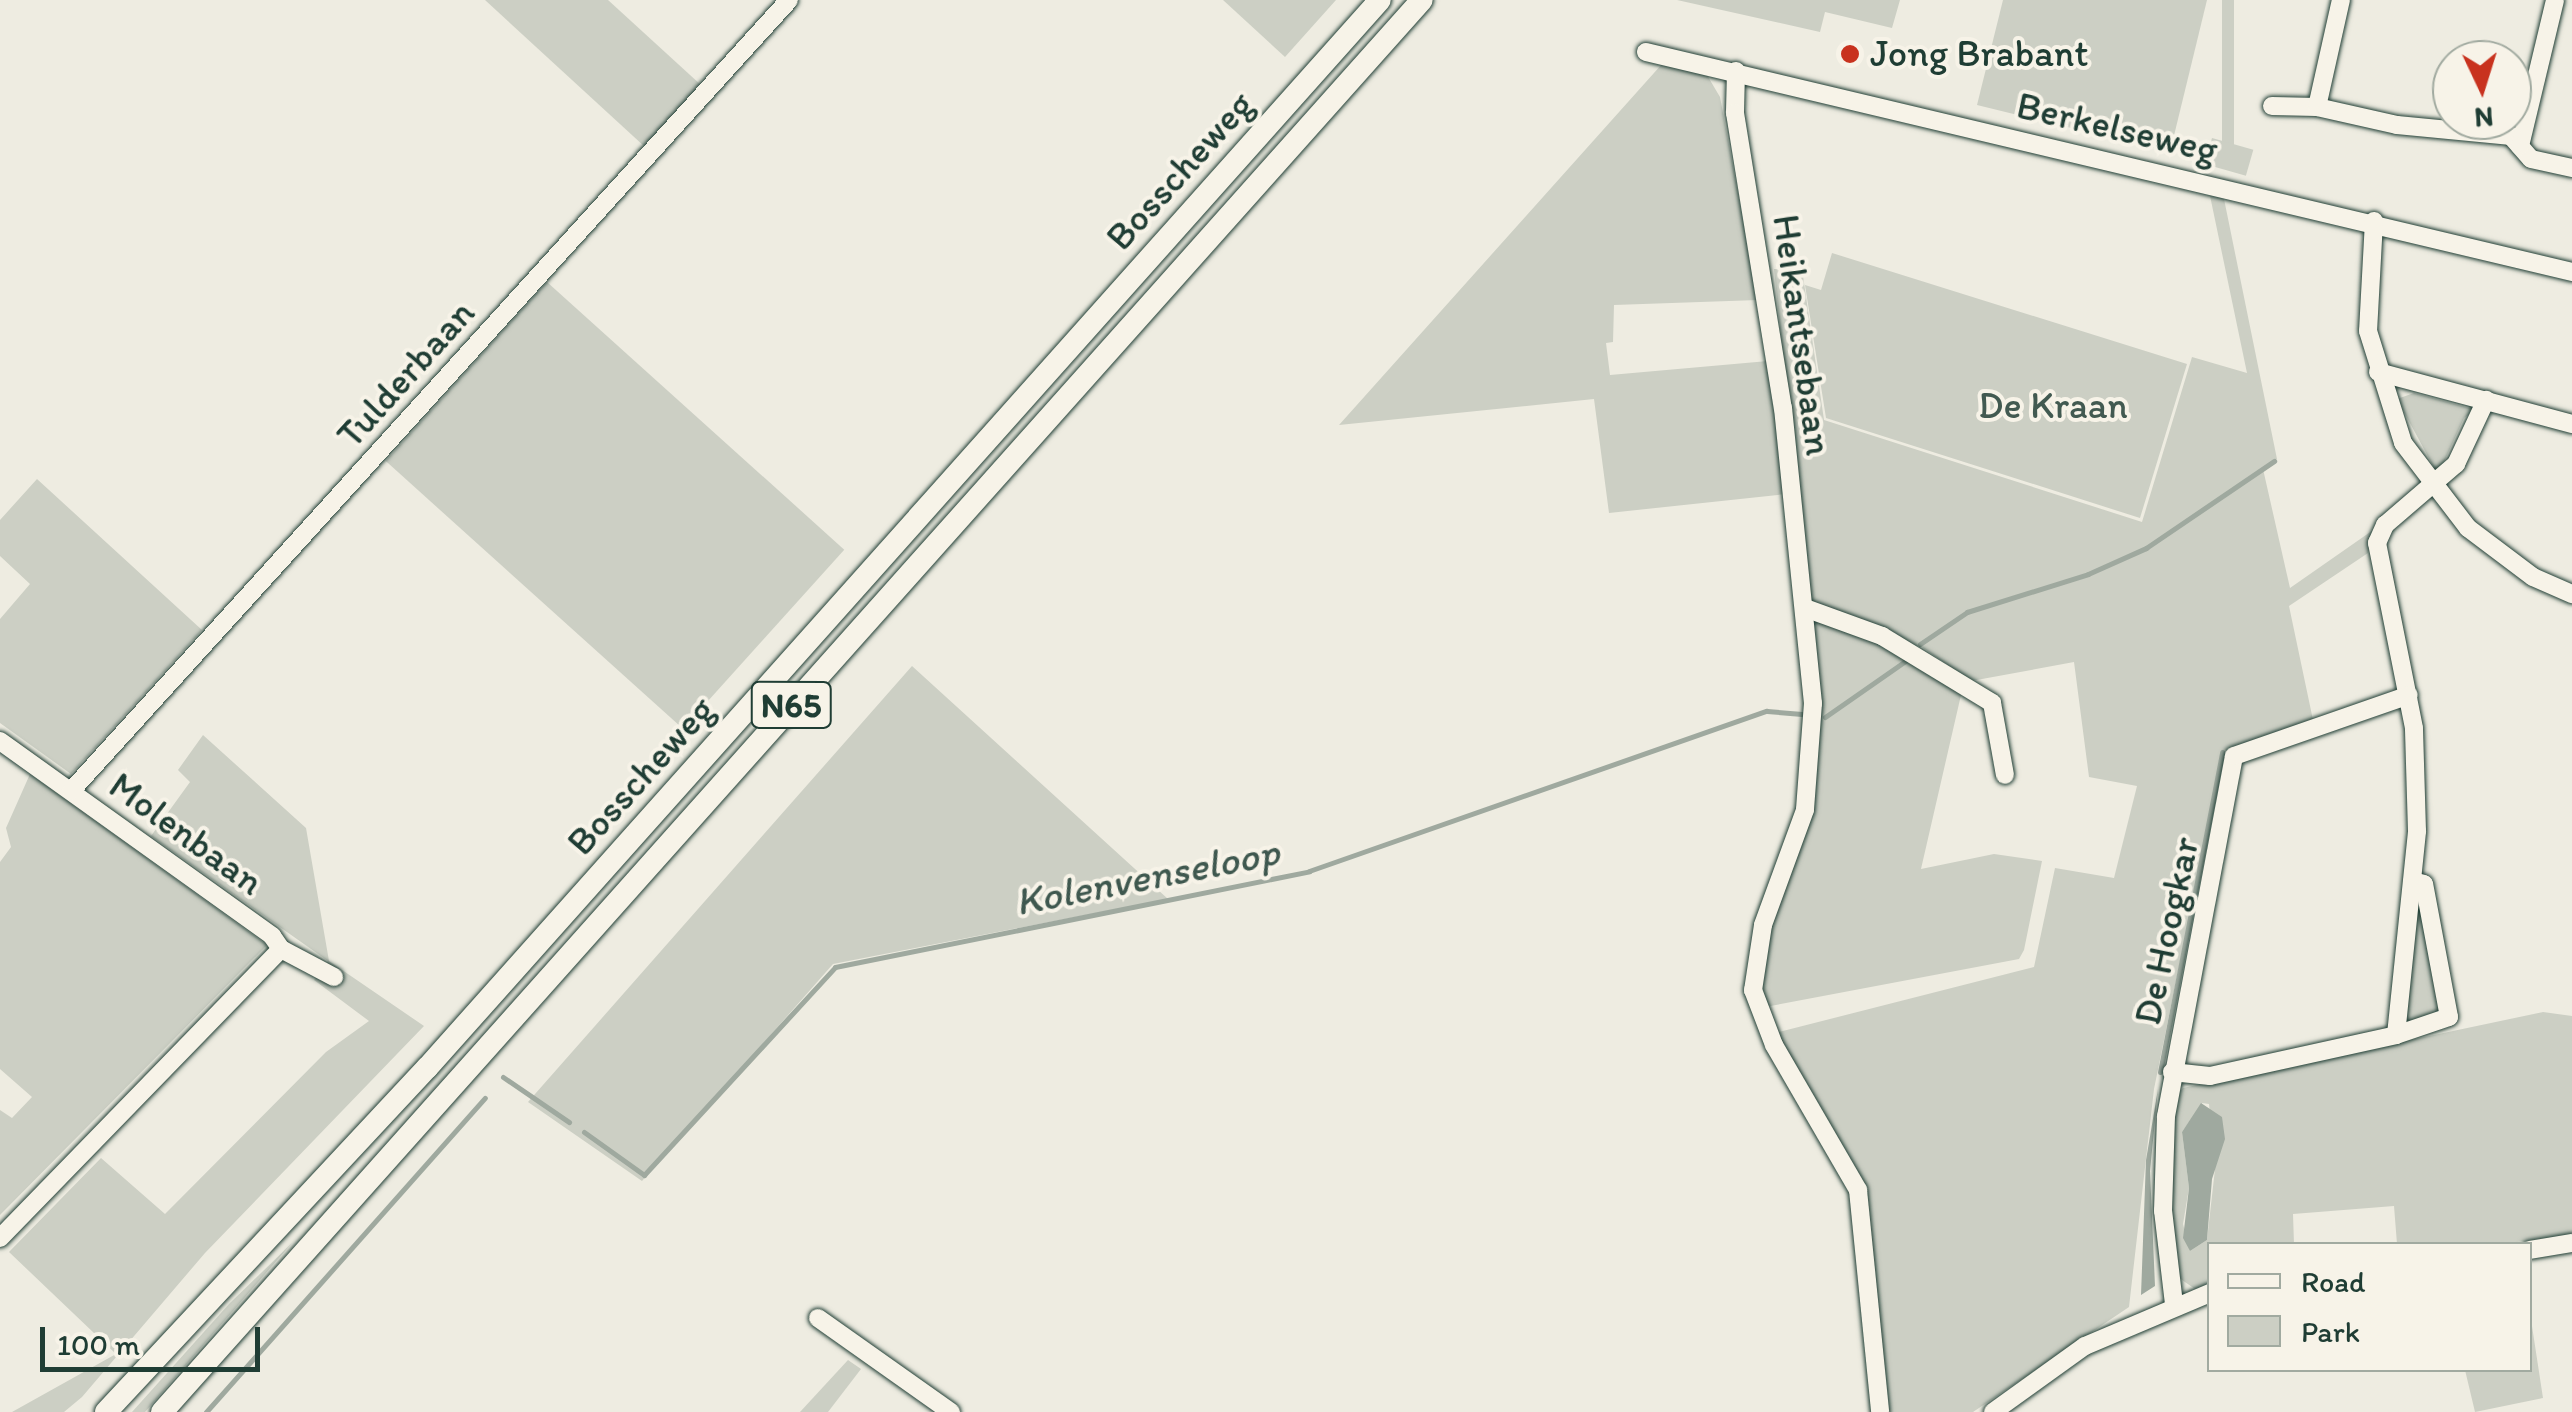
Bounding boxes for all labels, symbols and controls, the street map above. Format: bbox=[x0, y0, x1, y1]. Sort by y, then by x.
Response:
place label: Jong Brabant bbox=[1870, 31, 2090, 77]
north arrow bbox=[2432, 40, 2532, 140]
marker: Jong Brabant bbox=[1839, 43, 1861, 65]
street label: Bosscheweg bbox=[1097, 82, 1263, 260]
street label: Berkelseweg bbox=[2012, 83, 2222, 173]
text: N bbox=[2473, 100, 2495, 136]
street label: Heikantsebaan bbox=[1763, 212, 1841, 458]
street label: Tulderbaan bbox=[328, 291, 484, 457]
park label: De Kraan bbox=[1978, 383, 2128, 429]
road number: N65 bbox=[748, 675, 834, 735]
street label: Bosscheweg bbox=[558, 687, 724, 865]
street label: Molenbaan bbox=[100, 763, 272, 905]
water label: Kolenvenseloop bbox=[1011, 827, 1283, 925]
street label: De Hoogkar bbox=[2125, 833, 2209, 1029]
legend bbox=[2207, 1242, 2532, 1372]
text: Road bbox=[2301, 1263, 2366, 1300]
scale bar bbox=[45, 1307, 265, 1369]
text: Park bbox=[2301, 1313, 2360, 1350]
text: 100 m bbox=[57, 1326, 140, 1363]

